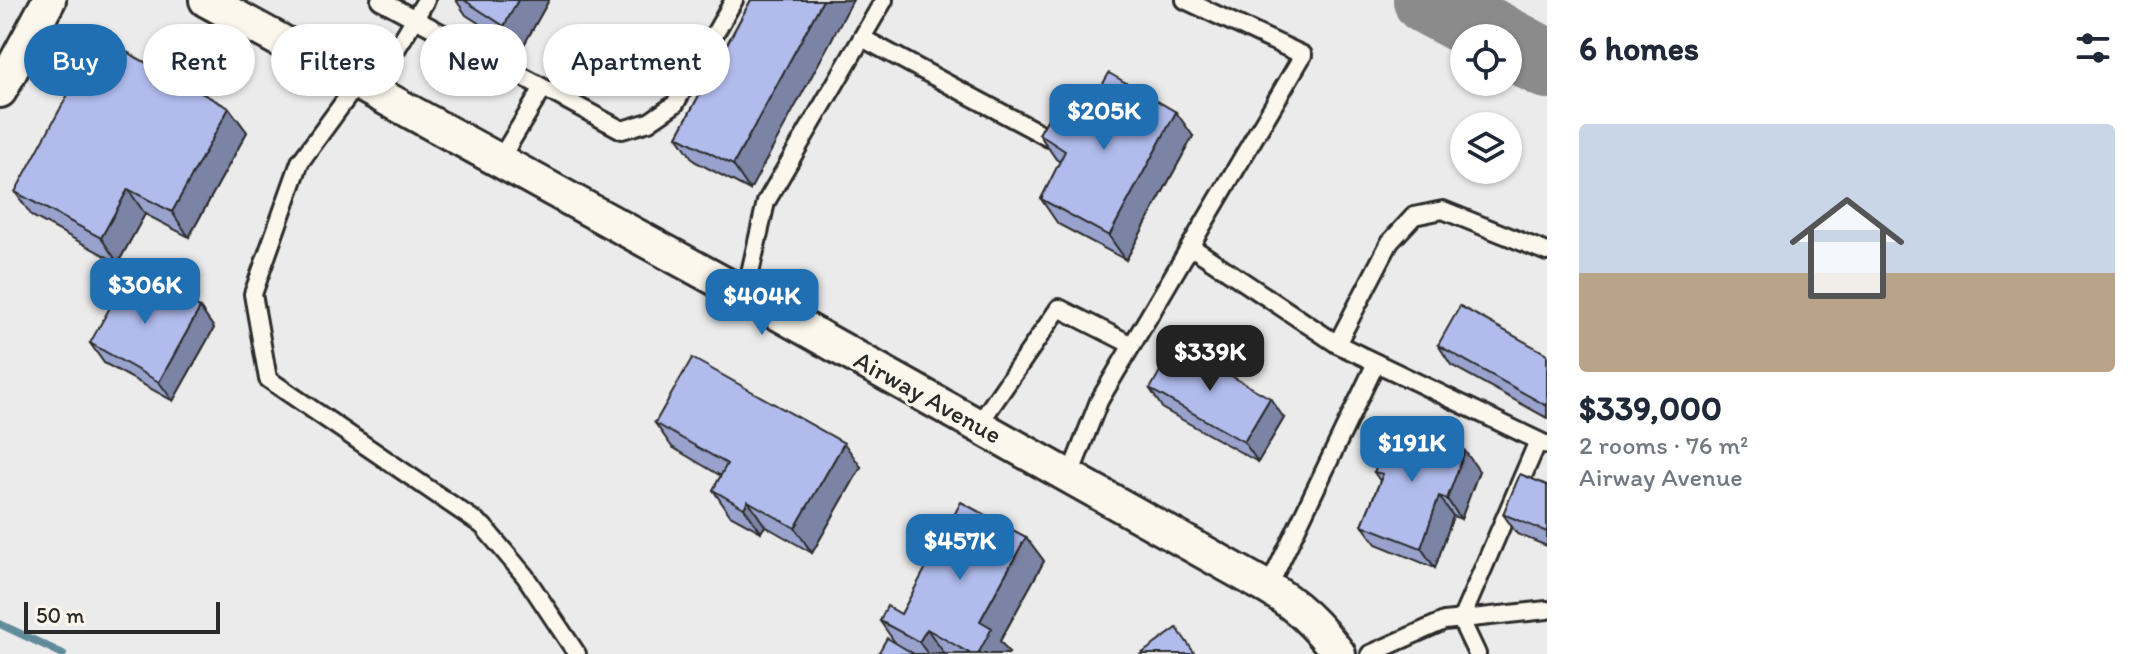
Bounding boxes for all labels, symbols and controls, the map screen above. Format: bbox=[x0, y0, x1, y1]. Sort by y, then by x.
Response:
chip: Buy bbox=[24, 24, 127, 96]
chip: Rent bbox=[143, 24, 255, 96]
chip: Filters bbox=[271, 24, 404, 96]
chip: New bbox=[420, 24, 527, 96]
chip: Apartment bbox=[543, 24, 730, 96]
map controls bbox=[1450, 24, 1522, 184]
button: locate bbox=[1450, 24, 1522, 96]
icon: filters bbox=[2071, 26, 2115, 70]
text: 6 homes bbox=[1579, 28, 1699, 69]
pin: $205K bbox=[1048, 84, 1160, 152]
text: $205K bbox=[1067, 94, 1141, 126]
button: layers bbox=[1450, 112, 1522, 184]
icon: home bbox=[1775, 176, 1919, 320]
pin: $306K bbox=[89, 258, 201, 326]
text: $306K bbox=[108, 268, 182, 300]
pin: $404K bbox=[706, 269, 818, 337]
text: $404K bbox=[723, 279, 801, 311]
pin: $339K bbox=[1154, 325, 1266, 393]
text: $339K bbox=[1174, 335, 1246, 367]
street label: Airway Avenue bbox=[849, 343, 1007, 451]
text: $339,000 bbox=[1579, 388, 1722, 429]
pin: $191K bbox=[1356, 416, 1468, 484]
text: $191K bbox=[1378, 426, 1446, 458]
text: 2 rooms · 76 m² bbox=[1579, 429, 1748, 461]
text: Airway Avenue bbox=[1579, 461, 1743, 493]
pin: $457K bbox=[904, 514, 1016, 582]
text: $457K bbox=[924, 524, 996, 556]
scale bar bbox=[24, 598, 220, 634]
text: 50 m bbox=[36, 602, 85, 629]

